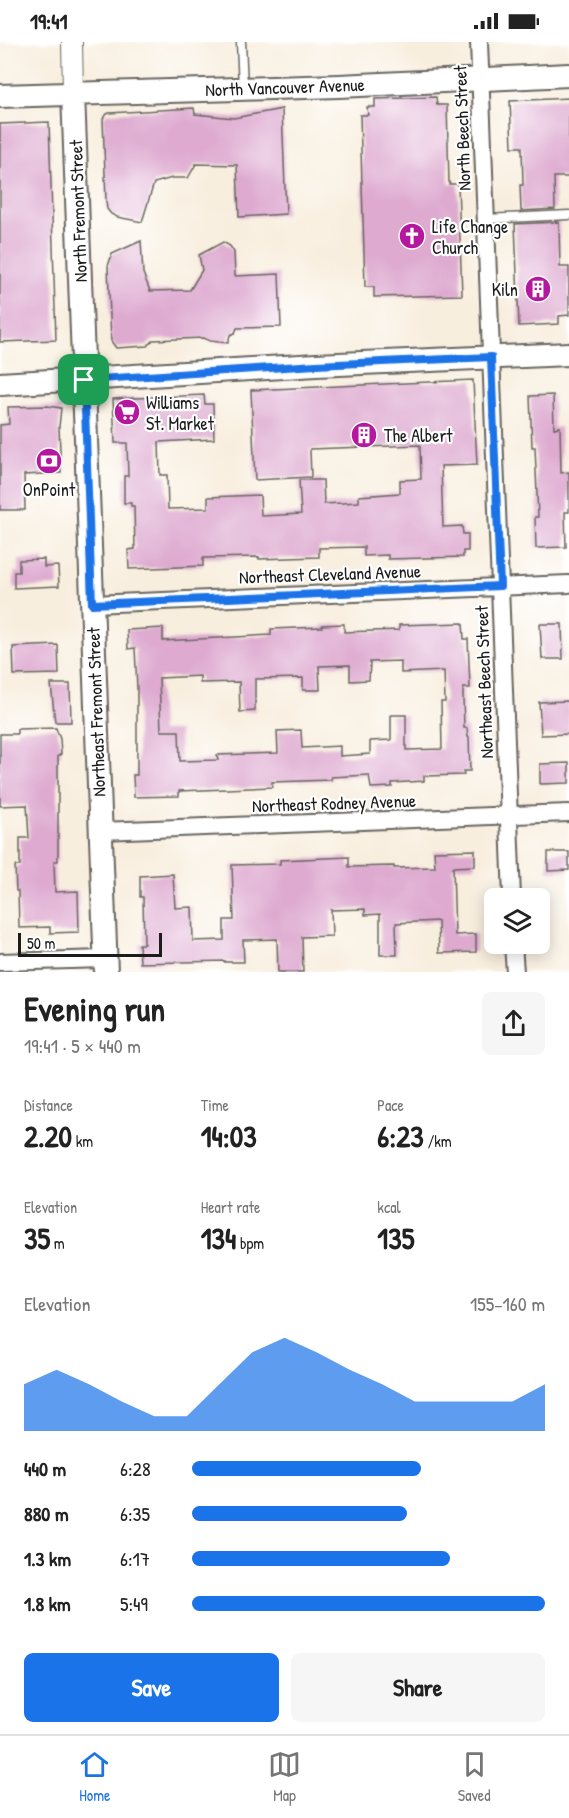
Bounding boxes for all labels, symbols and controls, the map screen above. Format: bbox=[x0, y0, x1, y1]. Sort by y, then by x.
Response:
text: 19:41 bbox=[30, 6, 67, 36]
street label: North Beech Street bbox=[447, 64, 477, 191]
street label: North Vancouver Avenue bbox=[205, 72, 365, 102]
street label: North Fremont Street bbox=[63, 139, 93, 283]
place label: Life Change Church bbox=[432, 214, 508, 260]
church icon: Life Change Church bbox=[397, 221, 427, 251]
building icon: Kiln bbox=[523, 274, 553, 304]
place label: Kiln bbox=[492, 277, 518, 302]
pin bbox=[58, 354, 109, 405]
icon: arrive bbox=[67, 363, 100, 396]
place label: Williams St. Market bbox=[146, 390, 215, 436]
supermarket icon: Williams St. Market bbox=[112, 397, 142, 427]
building icon: The Albert bbox=[349, 420, 379, 450]
place label: The Albert bbox=[384, 423, 453, 448]
bank icon: OnPoint bbox=[34, 446, 64, 476]
place label: OnPoint bbox=[23, 477, 76, 502]
street label: Northeast Cleveland Avenue bbox=[239, 558, 421, 590]
street label: Northeast Beech Street bbox=[469, 604, 499, 759]
street label: Northeast Fremont Street bbox=[81, 626, 111, 797]
street label: Northeast Rodney Avenue bbox=[252, 788, 416, 818]
map controls bbox=[484, 888, 550, 954]
button: layers bbox=[484, 888, 550, 954]
scale bar bbox=[18, 930, 162, 958]
text: 50 m bbox=[27, 932, 56, 954]
text: Evening run bbox=[24, 987, 165, 1031]
button: share bbox=[482, 992, 545, 1055]
text: 19:41 · 5 × 440 m bbox=[24, 1032, 141, 1059]
text: Distance bbox=[24, 1094, 73, 1116]
text: Time bbox=[201, 1094, 229, 1116]
text: Pace bbox=[377, 1094, 404, 1116]
text: 2.20 bbox=[24, 1116, 72, 1156]
text: 14:03 bbox=[201, 1116, 257, 1156]
text: 6:23 bbox=[377, 1116, 424, 1156]
text: km bbox=[72, 1130, 93, 1152]
text: /km bbox=[424, 1130, 452, 1152]
text: Elevation bbox=[24, 1196, 77, 1218]
text: Heart rate bbox=[201, 1196, 260, 1218]
text: kcal bbox=[377, 1196, 401, 1218]
text: 35 bbox=[24, 1218, 50, 1258]
text: 134 bbox=[201, 1218, 236, 1258]
text: 135 bbox=[377, 1218, 414, 1258]
text: m bbox=[50, 1232, 65, 1254]
text: bpm bbox=[236, 1232, 264, 1254]
text: Elevation bbox=[24, 1290, 90, 1317]
text: 155–160 m bbox=[470, 1290, 545, 1317]
text: 440 m bbox=[24, 1455, 66, 1482]
text: 6:28 bbox=[120, 1455, 151, 1482]
text: 880 m bbox=[24, 1500, 68, 1527]
text: 6:35 bbox=[120, 1500, 150, 1527]
text: 1.3 km bbox=[24, 1545, 71, 1572]
text: 6:17 bbox=[120, 1545, 150, 1572]
text: 1.8 km bbox=[24, 1590, 71, 1617]
text: 5:49 bbox=[120, 1590, 148, 1617]
button: Save bbox=[24, 1653, 279, 1722]
button: Share bbox=[291, 1653, 545, 1722]
tab: Home bbox=[78, 1748, 111, 1806]
tab: Map bbox=[268, 1748, 301, 1806]
tab: Saved bbox=[458, 1748, 491, 1806]

